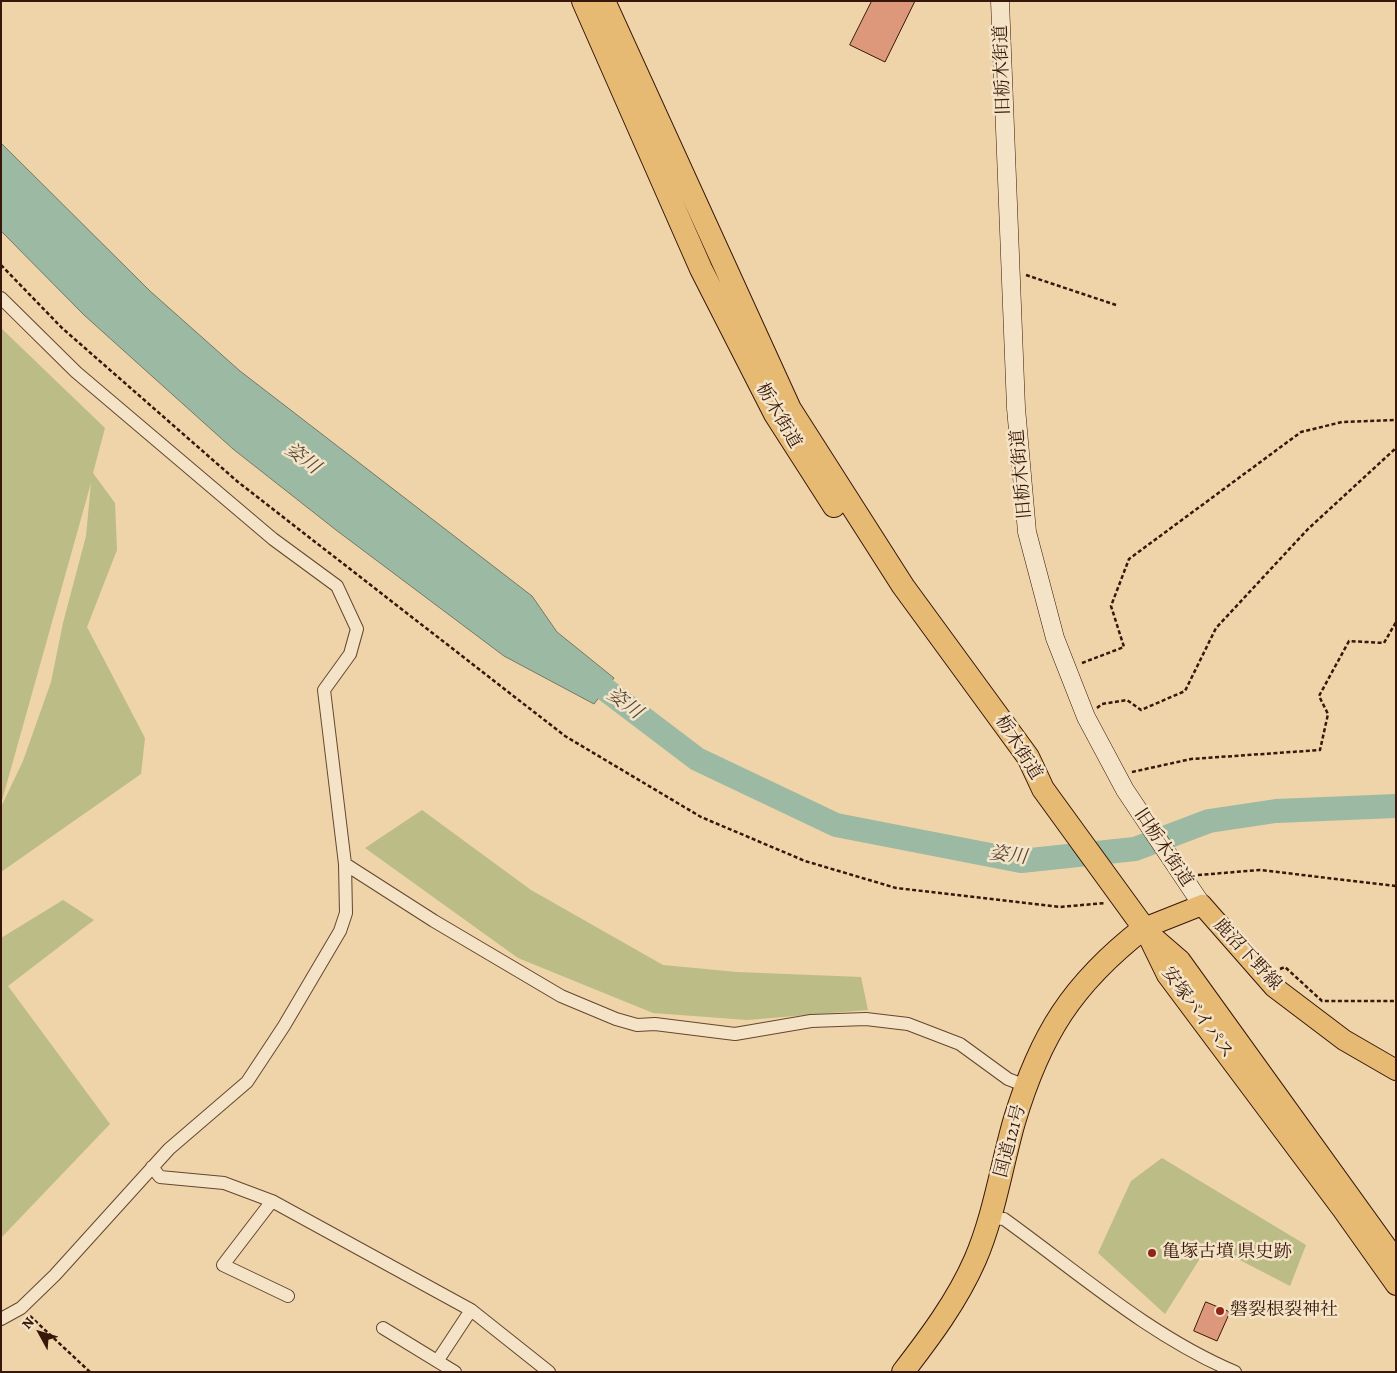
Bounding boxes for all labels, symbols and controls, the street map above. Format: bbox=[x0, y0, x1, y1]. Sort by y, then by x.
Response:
street label: 旧栃木街道 bbox=[991, 25, 1015, 115]
street label: 栃木街道 bbox=[751, 379, 805, 453]
street label: 旧栃木街道 bbox=[1007, 428, 1037, 520]
water label: 姿川 bbox=[280, 438, 324, 480]
water label: 姿川 bbox=[602, 683, 646, 725]
street label: 栃木街道 bbox=[990, 712, 1046, 784]
street label: 旧栃木街道 bbox=[1129, 805, 1197, 891]
water label: 姿川 bbox=[988, 842, 1028, 870]
street label: 鹿沼下野線 bbox=[1208, 915, 1286, 995]
street label: 安塚バイパス bbox=[1157, 963, 1237, 1063]
street label: 国道121号 bbox=[991, 1102, 1031, 1180]
place label: 亀塚古墳 県史跡 bbox=[1162, 1242, 1292, 1264]
marker: 亀塚古墳 県史跡 bbox=[1146, 1247, 1158, 1259]
place label: 磐裂根裂神社 bbox=[1230, 1300, 1338, 1322]
marker: 磐裂根裂神社 bbox=[1214, 1305, 1226, 1317]
north arrow bbox=[15, 1308, 65, 1358]
text: N bbox=[17, 1313, 39, 1333]

